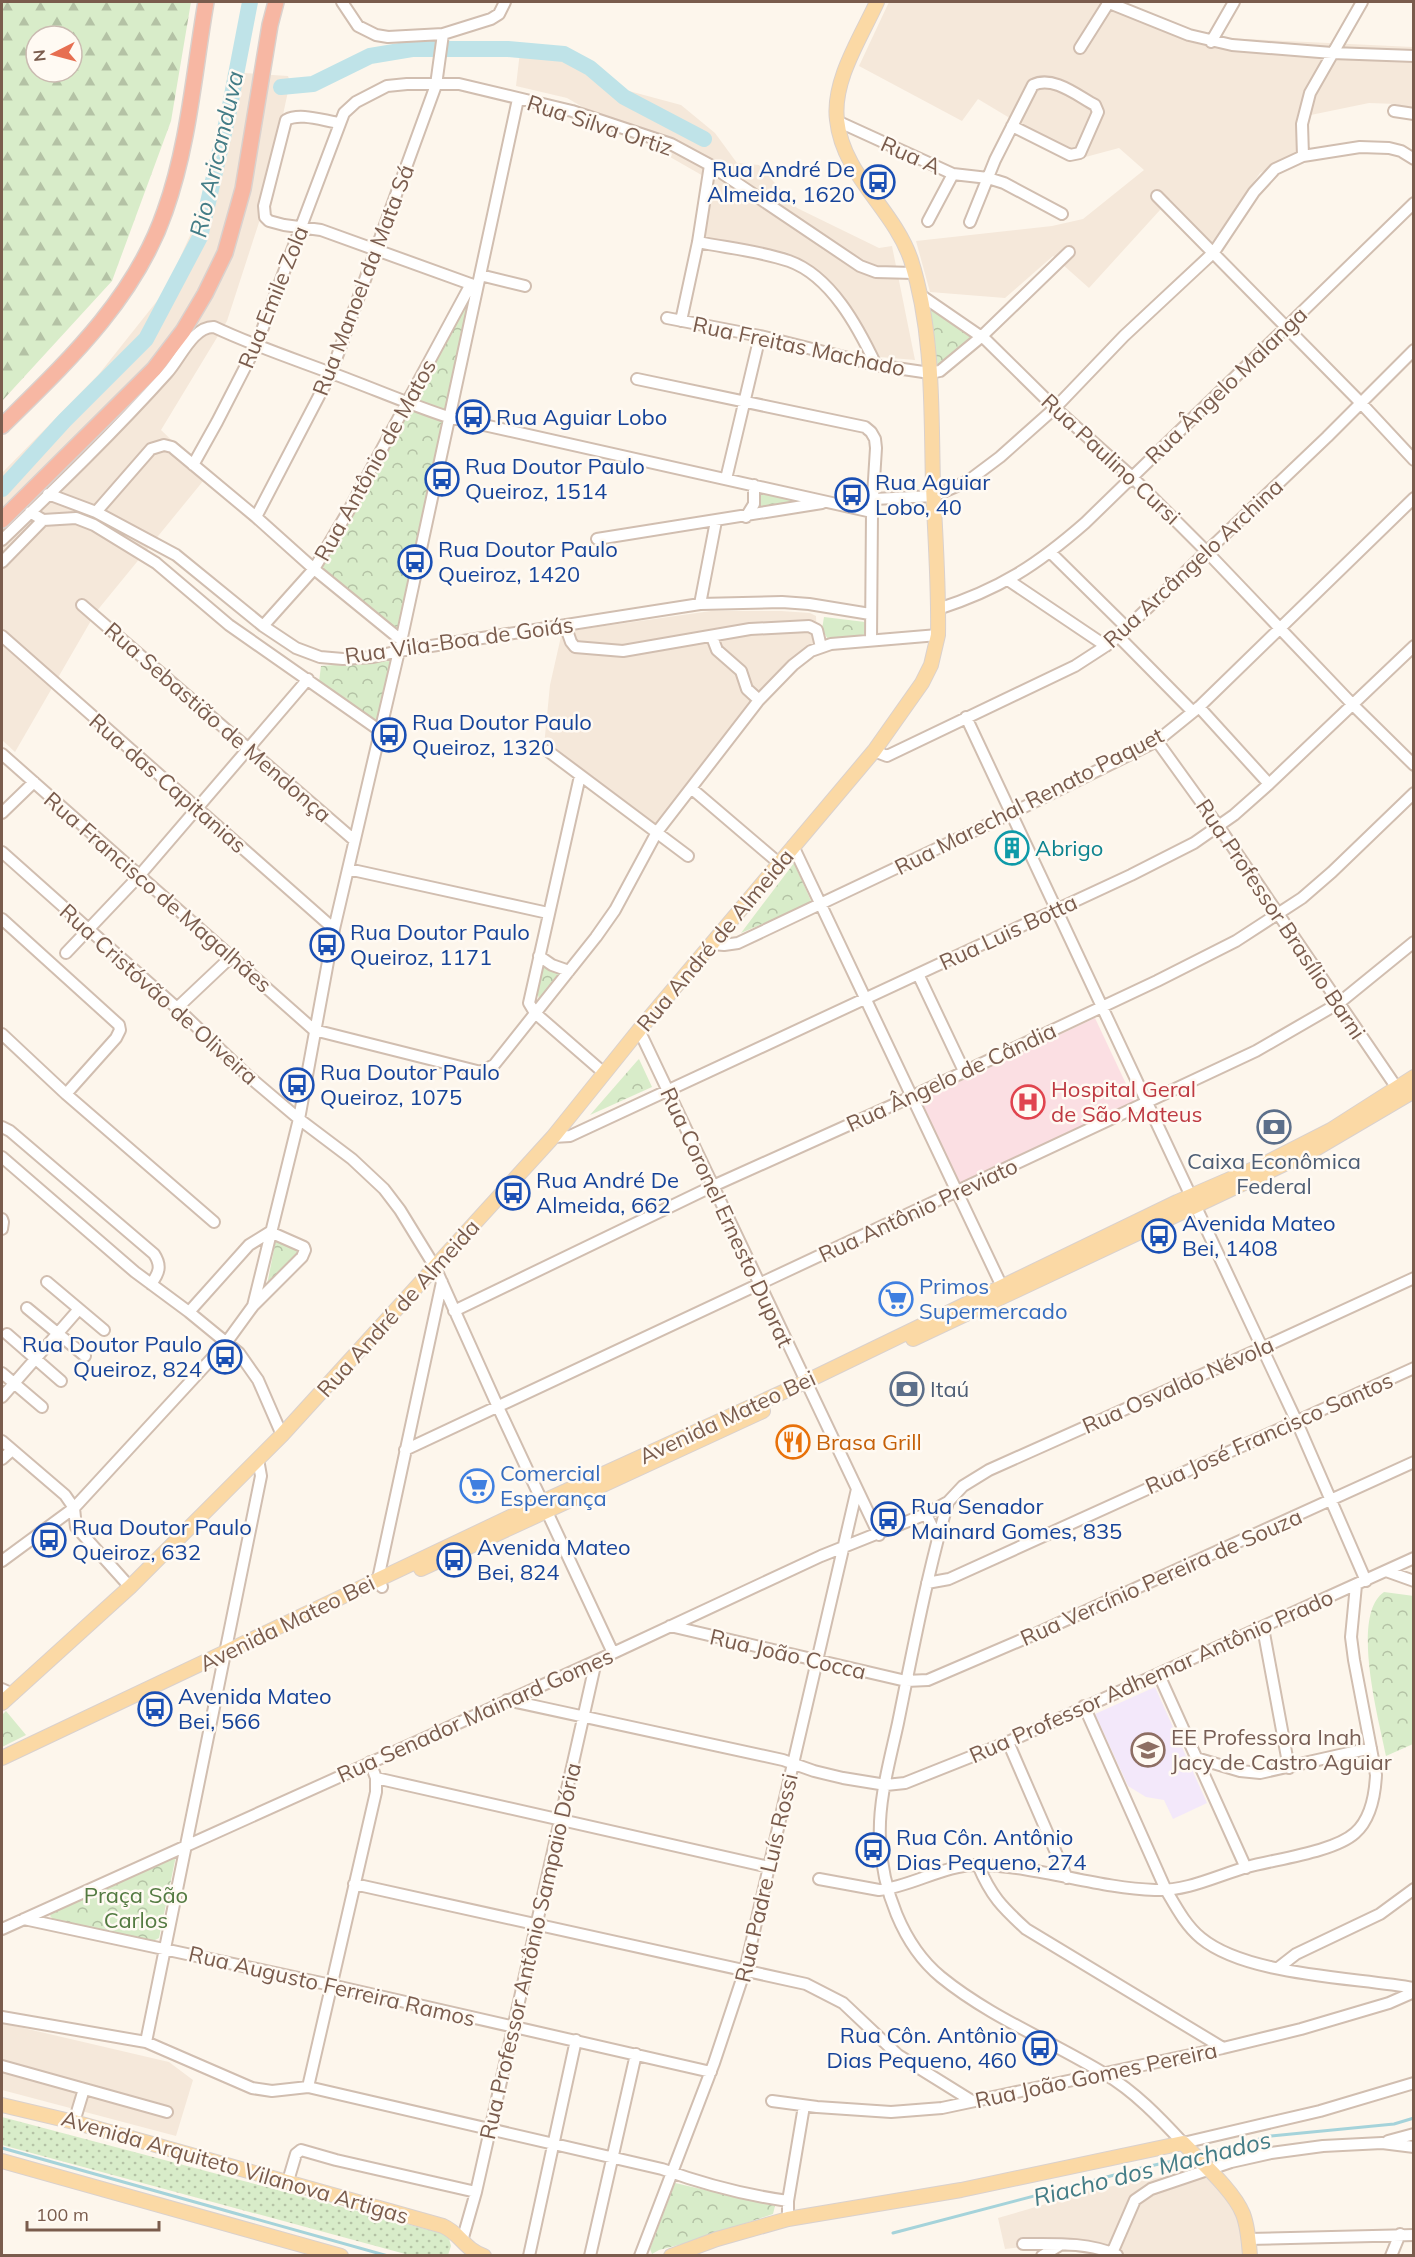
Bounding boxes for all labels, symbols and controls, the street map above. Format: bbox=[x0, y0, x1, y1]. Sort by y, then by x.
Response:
north arrow bbox=[24, 24, 84, 84]
text: N bbox=[29, 49, 50, 63]
water label: Rio Aricanduva bbox=[182, 68, 250, 240]
street label: Rua Silva Ortiz bbox=[524, 88, 676, 162]
street label: Rua A bbox=[877, 129, 945, 181]
place label: Rua André De Almeida, 1620 bbox=[707, 155, 855, 208]
street label: Rua Manoel da Mata Sá bbox=[306, 161, 420, 399]
bus stop icon: Rua André De Almeida, 1620 bbox=[860, 164, 896, 200]
street label: Rua Emile Zola bbox=[232, 222, 314, 372]
street label: Rua Ângelo Malanga bbox=[1139, 300, 1313, 470]
street label: Rua Freitas Machado bbox=[690, 310, 908, 382]
street label: Rua Antônio de Matos bbox=[308, 354, 442, 566]
street label: Rua Paulino Cursi bbox=[1036, 387, 1186, 531]
bus stop icon: Rua Aguiar Lobo bbox=[455, 399, 491, 435]
place label: Rua Aguiar Lobo bbox=[496, 403, 667, 431]
place label: Rua Doutor Paulo Queiroz, 1514 bbox=[465, 452, 645, 505]
bus stop icon: Rua Doutor Paulo Queiroz, 1514 bbox=[424, 461, 460, 497]
place label: Rua Aguiar Lobo, 40 bbox=[875, 468, 990, 521]
street label: Rua Arcângelo Archina bbox=[1097, 472, 1289, 654]
bus stop icon: Rua Aguiar Lobo, 40 bbox=[834, 477, 870, 513]
place label: Rua Doutor Paulo Queiroz, 1420 bbox=[438, 535, 618, 588]
bus stop icon: Rua Doutor Paulo Queiroz, 1420 bbox=[397, 544, 433, 580]
street label: Rua Vila-Boa de Goiás bbox=[343, 610, 575, 670]
street label: Rua Sebastião de Mendonça bbox=[99, 616, 337, 828]
street label: Rua das Capitanias bbox=[84, 707, 252, 859]
place label: Rua Doutor Paulo Queiroz, 1320 bbox=[412, 708, 592, 761]
bus stop icon: Rua Doutor Paulo Queiroz, 1320 bbox=[371, 717, 407, 753]
street label: Rua Marechal Renato Paquet bbox=[890, 721, 1168, 881]
street label: Rua Francisco de Magalhães bbox=[38, 785, 278, 999]
street label: Rua Professor Brasílio Barni bbox=[1190, 793, 1372, 1045]
building icon: Abrigo bbox=[994, 830, 1030, 866]
place label: Abrigo bbox=[1035, 834, 1103, 862]
street label: Rua André de Almeida bbox=[630, 843, 800, 1037]
street label: Rua Luis Botta bbox=[935, 888, 1081, 976]
street label: Rua Cristóvão de Oliveira bbox=[54, 898, 264, 1090]
place label: Rua Doutor Paulo Queiroz, 1171 bbox=[350, 918, 530, 971]
bus stop icon: Rua Doutor Paulo Queiroz, 1171 bbox=[309, 927, 345, 963]
street label: Rua Ângelo de Cândia bbox=[842, 1016, 1060, 1138]
place label: Rua Doutor Paulo Queiroz, 1075 bbox=[320, 1058, 500, 1111]
bus stop icon: Rua Doutor Paulo Queiroz, 1075 bbox=[279, 1067, 315, 1103]
place label: Hospital Geral de São Mateus bbox=[1051, 1075, 1202, 1128]
street label: Rua Coronel Ernesto Duprat bbox=[654, 1083, 800, 1352]
hospital icon: Hospital Geral de São Mateus bbox=[1010, 1084, 1046, 1120]
bank icon: Caixa Econômica Federal bbox=[1256, 1109, 1292, 1145]
place label: Caixa Econômica Federal bbox=[1187, 1147, 1361, 1200]
street label: Rua Antônio Previato bbox=[814, 1152, 1022, 1268]
place label: Rua André De Almeida, 662 bbox=[536, 1166, 679, 1219]
bus stop icon: Rua André De Almeida, 662 bbox=[495, 1175, 531, 1211]
place label: Avenida Mateo Bei, 1408 bbox=[1182, 1209, 1336, 1262]
street label: Rua André de Almeida bbox=[311, 1213, 485, 1403]
bus stop icon: Avenida Mateo Bei, 1408 bbox=[1141, 1218, 1177, 1254]
place label: Primos Supermercado bbox=[919, 1272, 1067, 1325]
supermarket icon: Primos Supermercado bbox=[878, 1281, 914, 1317]
place label: Rua Doutor Paulo Queiroz, 824 bbox=[22, 1330, 202, 1383]
street label: Rua Osvaldo Névola bbox=[1078, 1330, 1278, 1440]
bus stop icon: Rua Doutor Paulo Queiroz, 824 bbox=[207, 1339, 243, 1375]
street label: Avenida Mateo Bei bbox=[634, 1364, 820, 1470]
street label: Rua José Francisco Santos bbox=[1141, 1366, 1397, 1500]
bank icon: Itaú bbox=[889, 1371, 925, 1407]
place label: Itaú bbox=[930, 1375, 969, 1403]
restaurant icon: Brasa Grill bbox=[775, 1424, 811, 1460]
place label: Brasa Grill bbox=[816, 1428, 922, 1456]
place label: Comercial Esperança bbox=[500, 1459, 607, 1512]
supermarket icon: Comercial Esperança bbox=[459, 1468, 495, 1504]
place label: Rua Senador Mainard Gomes, 835 bbox=[911, 1492, 1122, 1545]
bus stop icon: Rua Senador Mainard Gomes, 835 bbox=[870, 1501, 906, 1537]
street label: Rua Vercínio Pereira de Souza bbox=[1016, 1502, 1306, 1652]
place label: Rua Doutor Paulo Queiroz, 632 bbox=[72, 1513, 252, 1566]
bus stop icon: Rua Doutor Paulo Queiroz, 632 bbox=[31, 1522, 67, 1558]
place label: Avenida Mateo Bei, 824 bbox=[477, 1533, 631, 1586]
bus stop icon: Avenida Mateo Bei, 824 bbox=[436, 1542, 472, 1578]
street label: Avenida Mateo Bei bbox=[195, 1568, 379, 1678]
street label: Rua Professor Adhemar Antônio Prado bbox=[965, 1583, 1337, 1769]
street label: Rua João Cocca bbox=[707, 1622, 869, 1686]
street label: Rua Senador Mainard Gomes bbox=[333, 1641, 617, 1789]
place label: Avenida Mateo Bei, 566 bbox=[178, 1682, 332, 1735]
bus stop icon: Avenida Mateo Bei, 566 bbox=[137, 1691, 173, 1727]
place label: EE Professora Inah Jacy de Castro Aguiar bbox=[1171, 1723, 1392, 1776]
school or university icon: EE Professora Inah Jacy de Castro Aguiar bbox=[1130, 1732, 1166, 1768]
street label: Rua Professor Antônio Sampaio Dória bbox=[473, 1760, 587, 2142]
street label: Rua Padre Luís Rossi bbox=[728, 1771, 804, 1985]
place label: Rua Côn. Antônio Dias Pequeno, 274 bbox=[896, 1823, 1087, 1876]
bus stop icon: Rua Côn. Antônio Dias Pequeno, 274 bbox=[855, 1832, 891, 1868]
park label: Praça São Carlos bbox=[84, 1881, 188, 1934]
street label: Rua Augusto Ferreira Ramos bbox=[186, 1939, 478, 2033]
place label: Rua Côn. Antônio Dias Pequeno, 460 bbox=[826, 2021, 1017, 2074]
bus stop icon: Rua Côn. Antônio Dias Pequeno, 460 bbox=[1022, 2030, 1058, 2066]
street label: Rua João Gomes Pereira bbox=[972, 2036, 1220, 2114]
street label: Avenida Arquiteto Vilanova Artigas bbox=[58, 2104, 412, 2230]
water label: Riacho dos Machados bbox=[1030, 2124, 1274, 2212]
scale bar bbox=[27, 2194, 159, 2232]
text: 100 m bbox=[36, 2203, 89, 2226]

